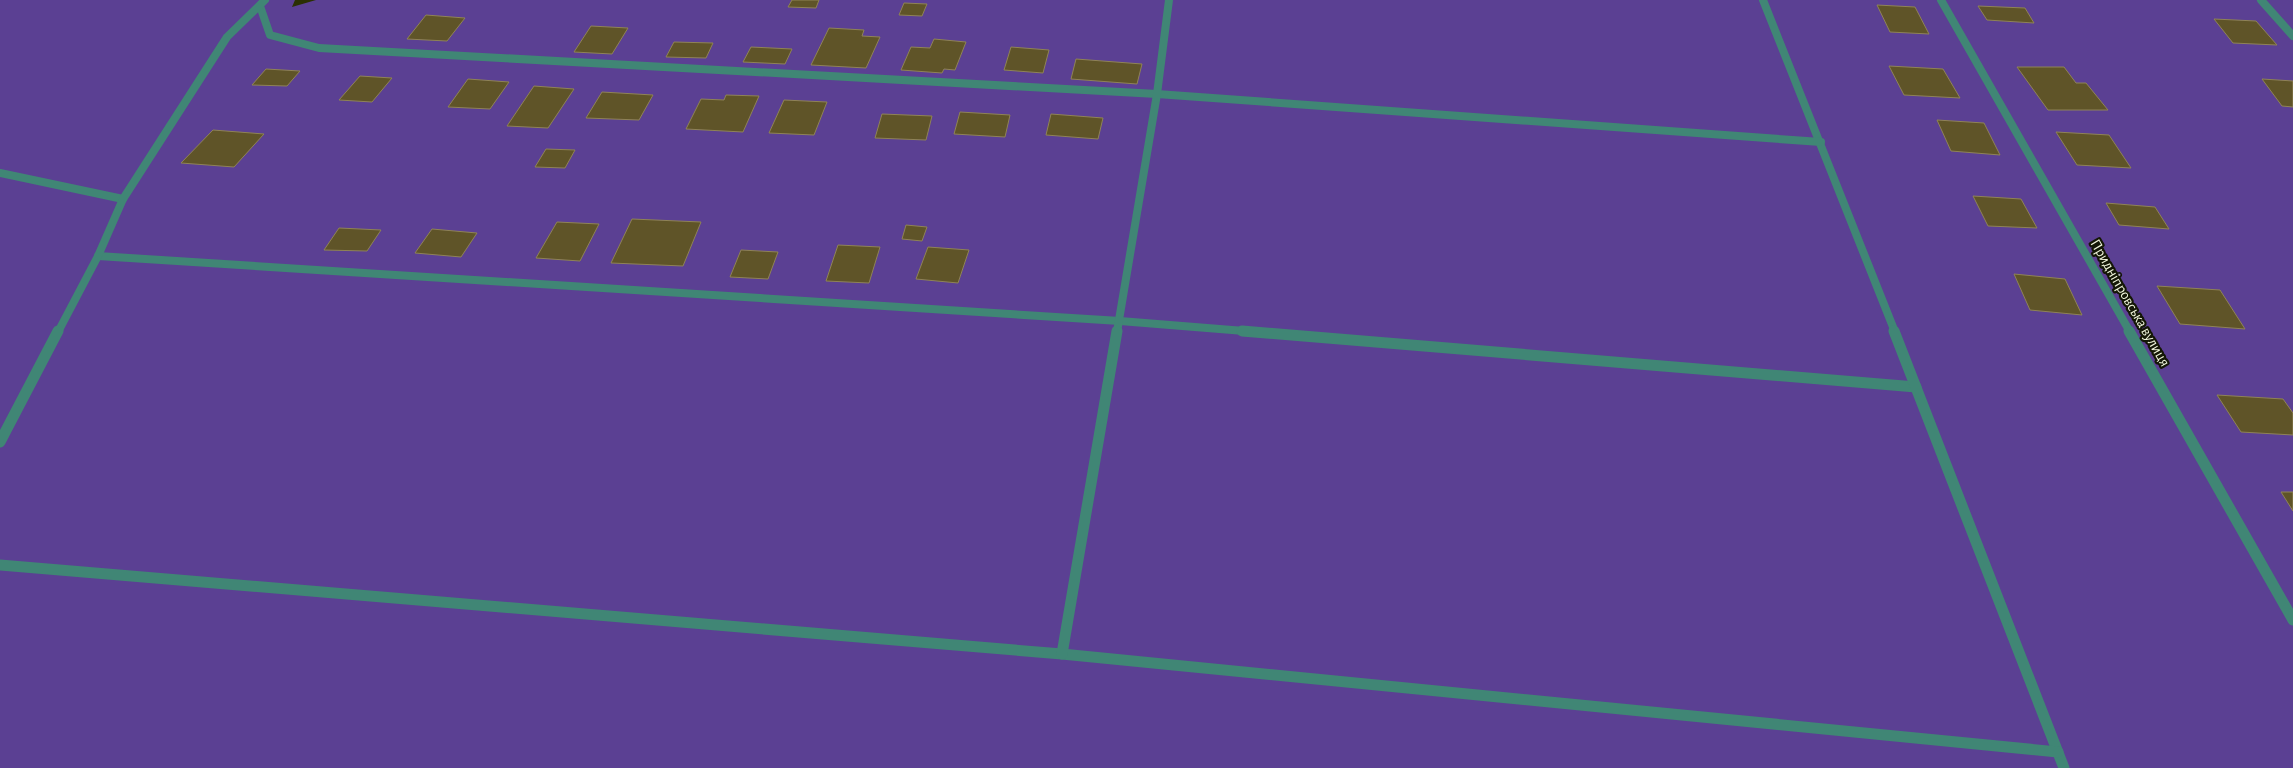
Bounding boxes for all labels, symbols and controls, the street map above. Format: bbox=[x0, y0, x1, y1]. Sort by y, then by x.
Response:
street label: Придніпровська вулиця bbox=[2087, 237, 2173, 369]

